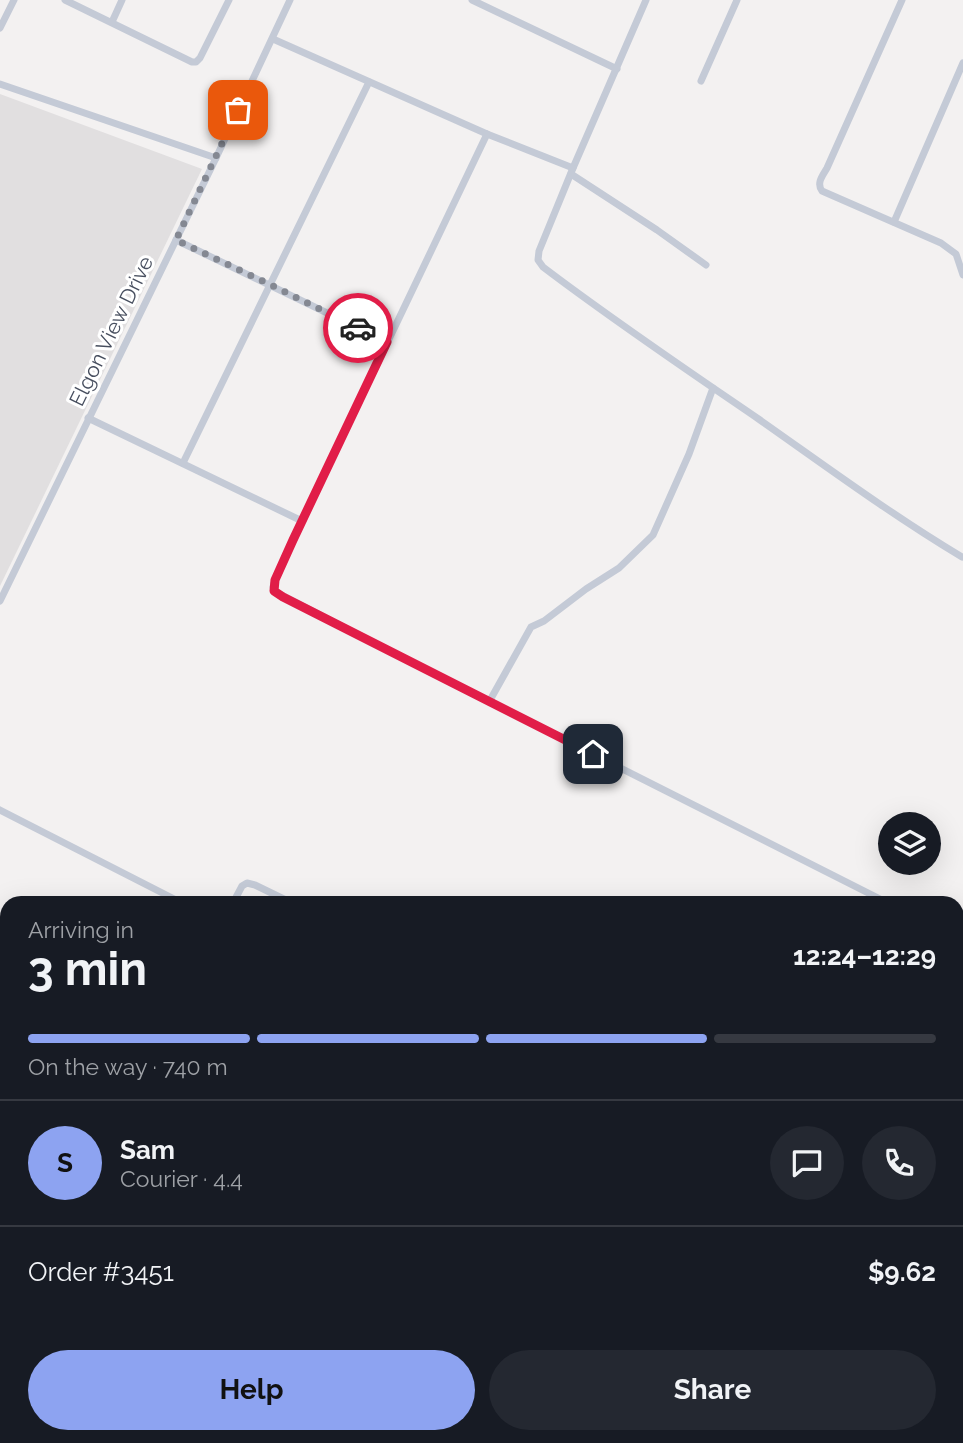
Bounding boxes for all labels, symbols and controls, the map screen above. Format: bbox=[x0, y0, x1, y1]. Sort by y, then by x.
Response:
pin bbox=[208, 80, 268, 140]
icon: bag bbox=[219, 91, 257, 129]
street label: Elgon View Drive bbox=[64, 252, 158, 410]
courier bbox=[323, 293, 393, 363]
icon: car bbox=[339, 309, 377, 347]
pin bbox=[563, 724, 623, 784]
icon: home bbox=[574, 735, 612, 773]
map controls bbox=[878, 812, 941, 875]
button: layers bbox=[878, 812, 941, 875]
text: Arriving in bbox=[28, 916, 134, 943]
text: 12:24–12:29 bbox=[793, 941, 936, 971]
text: 3 min bbox=[28, 942, 147, 996]
text: On the way · 740 m bbox=[28, 1053, 228, 1080]
button: chat bbox=[770, 1126, 844, 1200]
button: phone bbox=[862, 1126, 936, 1200]
text: Sam bbox=[120, 1135, 175, 1165]
text: S bbox=[57, 1148, 73, 1178]
text: Courier · 4.4 bbox=[120, 1165, 243, 1192]
text: Order #3451 bbox=[28, 1257, 174, 1287]
text: $9.62 bbox=[868, 1257, 936, 1287]
button: Help bbox=[28, 1350, 475, 1430]
button: Share bbox=[489, 1350, 936, 1430]

